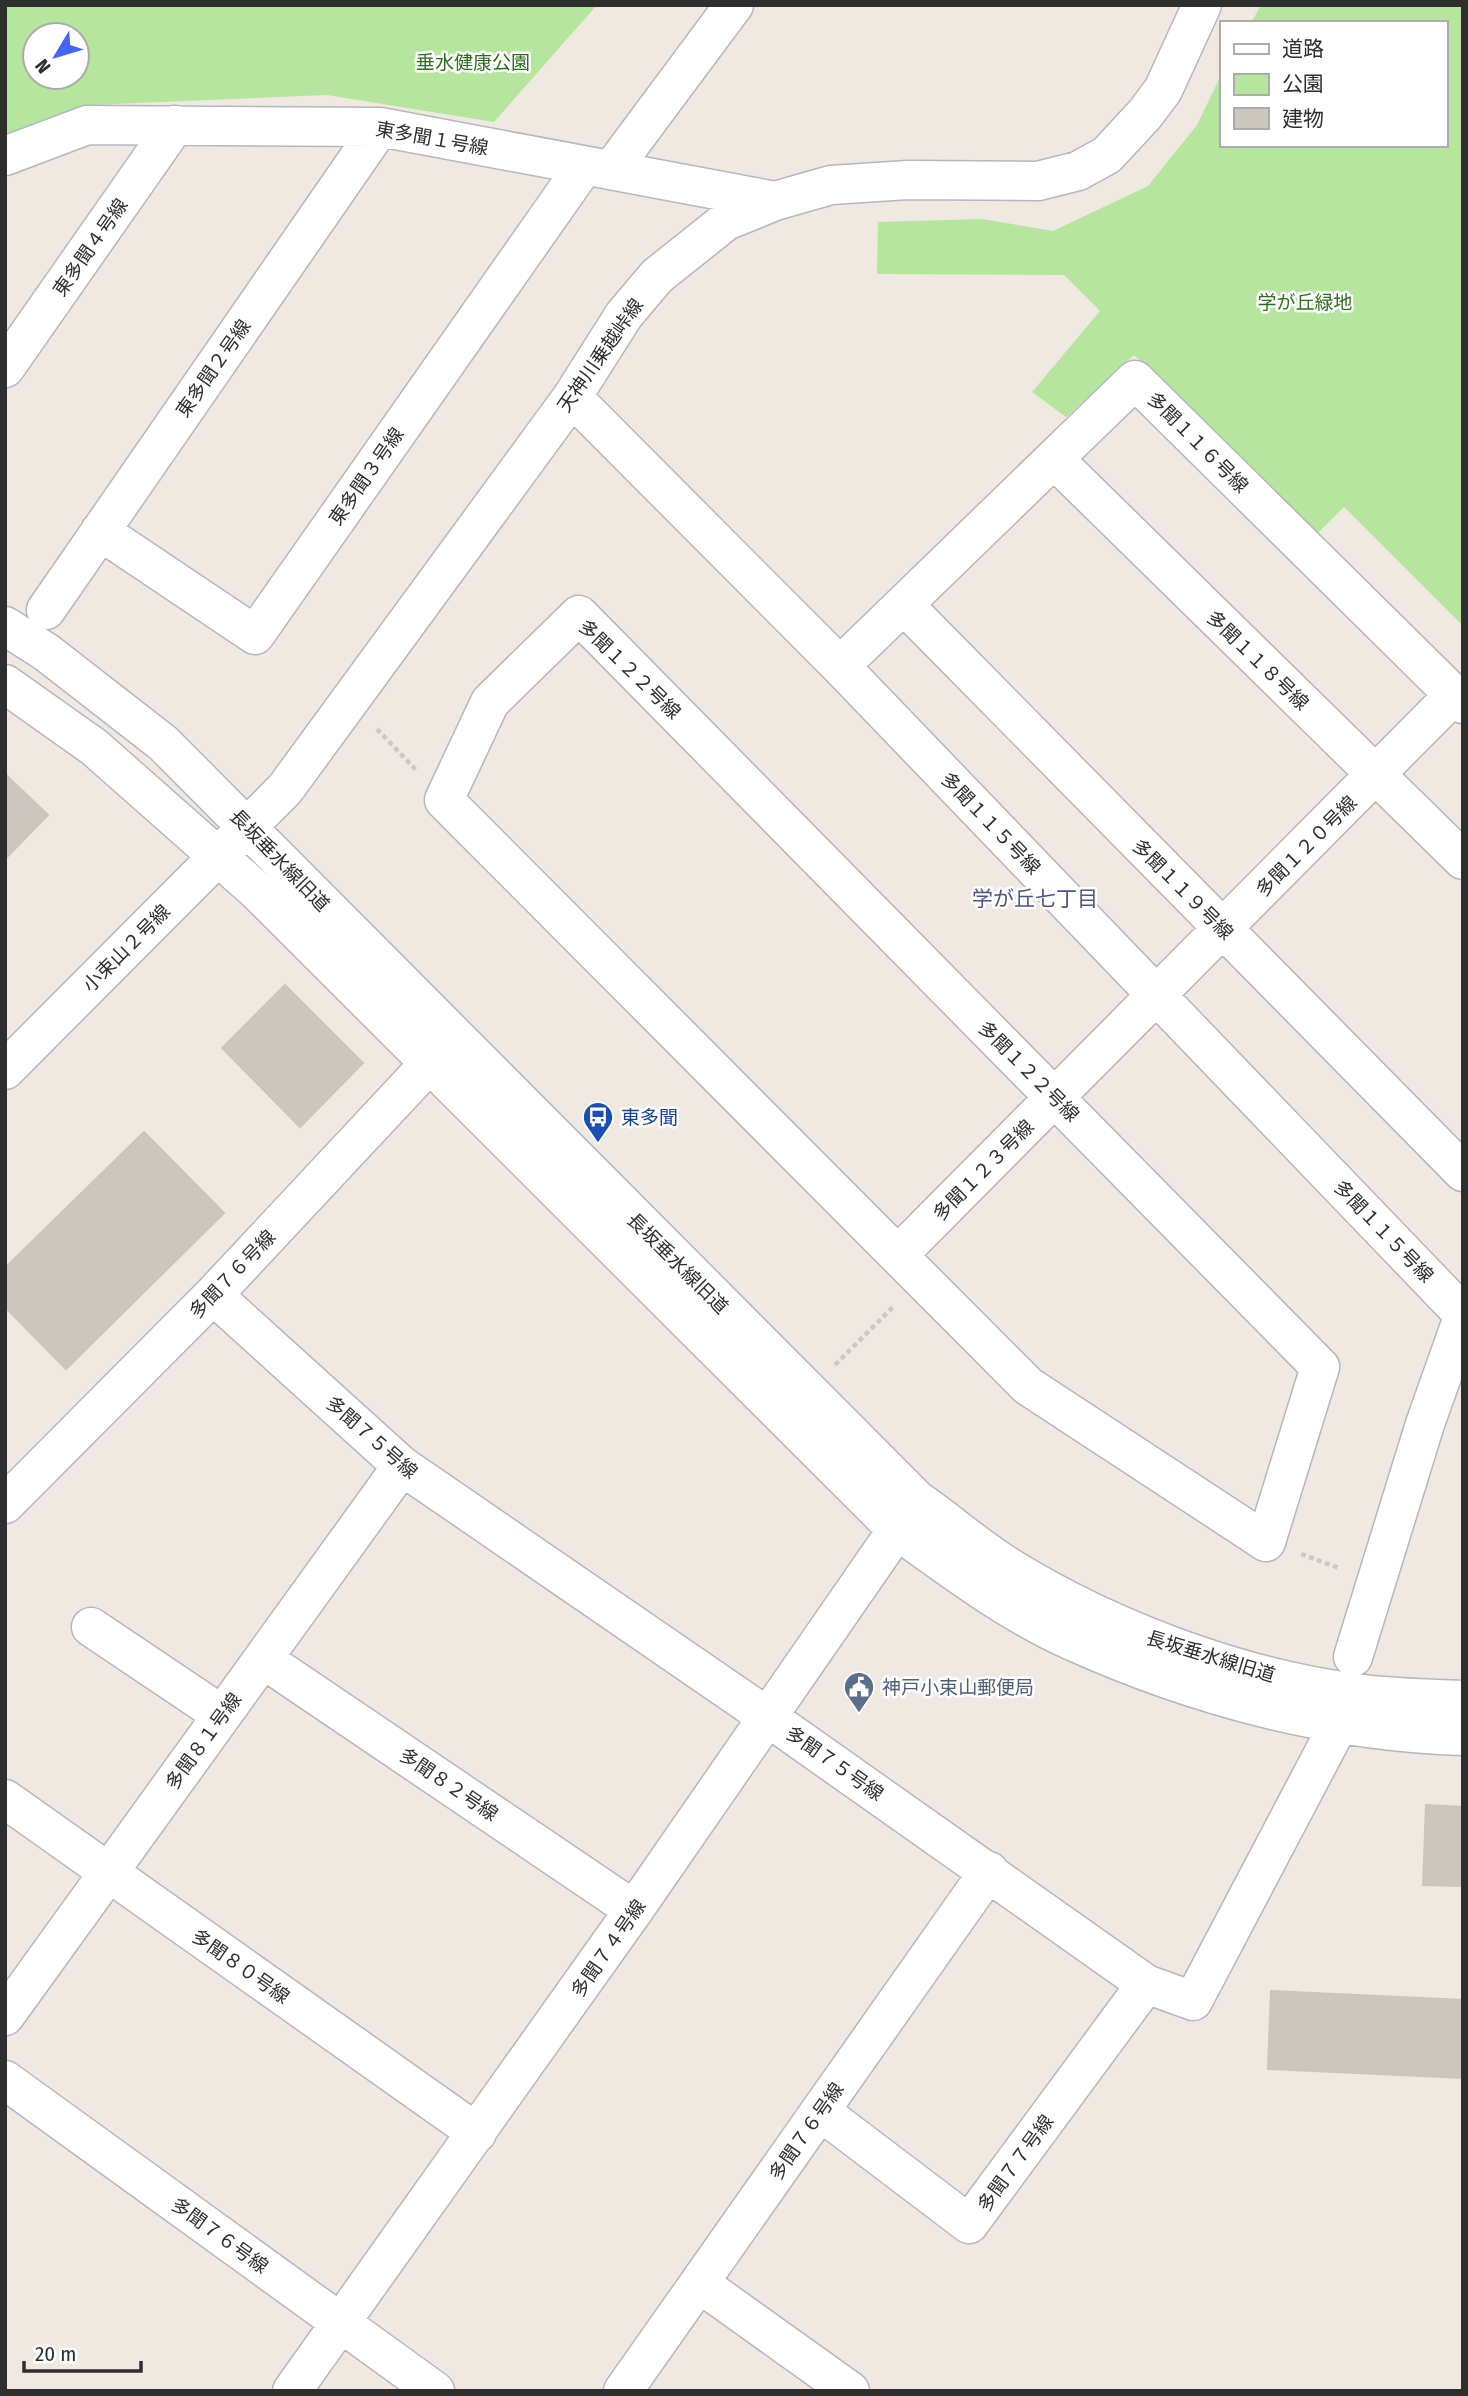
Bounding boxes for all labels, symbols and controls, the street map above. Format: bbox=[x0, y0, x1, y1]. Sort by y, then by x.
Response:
north arrow bbox=[21, 21, 91, 91]
legend bbox=[1220, 21, 1447, 147]
text: 道路 bbox=[1282, 36, 1324, 62]
park label: 垂水健康公園 bbox=[416, 51, 530, 74]
text: N bbox=[30, 55, 56, 78]
text: 公園 bbox=[1282, 71, 1324, 97]
text: 建物 bbox=[1282, 106, 1324, 132]
street label: 東多聞１号線 bbox=[374, 117, 490, 160]
street label: 東多聞４号線 bbox=[48, 194, 133, 301]
park label: 学が丘緑地 bbox=[1257, 291, 1353, 314]
street label: 天神川乗越峠線 bbox=[553, 294, 648, 416]
street label: 東多聞２号線 bbox=[171, 315, 256, 422]
street label: 多聞１１６号線 bbox=[1142, 387, 1253, 498]
street label: 東多聞３号線 bbox=[324, 423, 409, 530]
street label: 多聞１１８号線 bbox=[1202, 606, 1313, 715]
street label: 多聞１２２号線 bbox=[574, 615, 685, 724]
street label: 多聞１１５号線 bbox=[936, 768, 1045, 879]
street label: 多聞１２０号線 bbox=[1251, 791, 1362, 902]
street label: 長坂垂水線旧道 bbox=[225, 805, 334, 916]
street label: 多聞１１９号線 bbox=[1127, 834, 1238, 945]
district label: 学が丘七丁目 bbox=[972, 886, 1098, 912]
street label: 小束山２号線 bbox=[78, 900, 175, 997]
street label: 多聞１２２号線 bbox=[973, 1016, 1084, 1127]
bus stop icon: 東多聞 bbox=[581, 1100, 615, 1144]
place label: 東多聞 bbox=[621, 1106, 678, 1129]
street label: 多聞１２３号線 bbox=[928, 1115, 1039, 1226]
street label: 多聞１１５号線 bbox=[1329, 1176, 1438, 1287]
street label: 長坂垂水線旧道 bbox=[622, 1208, 733, 1319]
street label: 多聞７６号線 bbox=[184, 1225, 280, 1323]
street label: 多聞７５号線 bbox=[321, 1391, 422, 1483]
street label: 長坂垂水線旧道 bbox=[1144, 1626, 1278, 1687]
public building icon: 神戸小束山郵便局 bbox=[842, 1670, 876, 1714]
place label: 神戸小束山郵便局 bbox=[882, 1676, 1034, 1699]
street label: 多聞８１号線 bbox=[161, 1688, 246, 1794]
street label: 多聞７５号線 bbox=[781, 1721, 888, 1806]
street label: 多聞８２号線 bbox=[395, 1743, 502, 1826]
street label: 多聞７４号線 bbox=[566, 1895, 651, 2002]
street label: 多聞８０号線 bbox=[187, 1924, 294, 2009]
street label: 多聞７６号線 bbox=[764, 2078, 849, 2185]
street label: 多聞７７号線 bbox=[973, 2110, 1058, 2216]
street label: 多聞７６号線 bbox=[167, 2193, 273, 2278]
scale bar bbox=[24, 2330, 142, 2374]
text: 20 m bbox=[35, 2341, 76, 2367]

